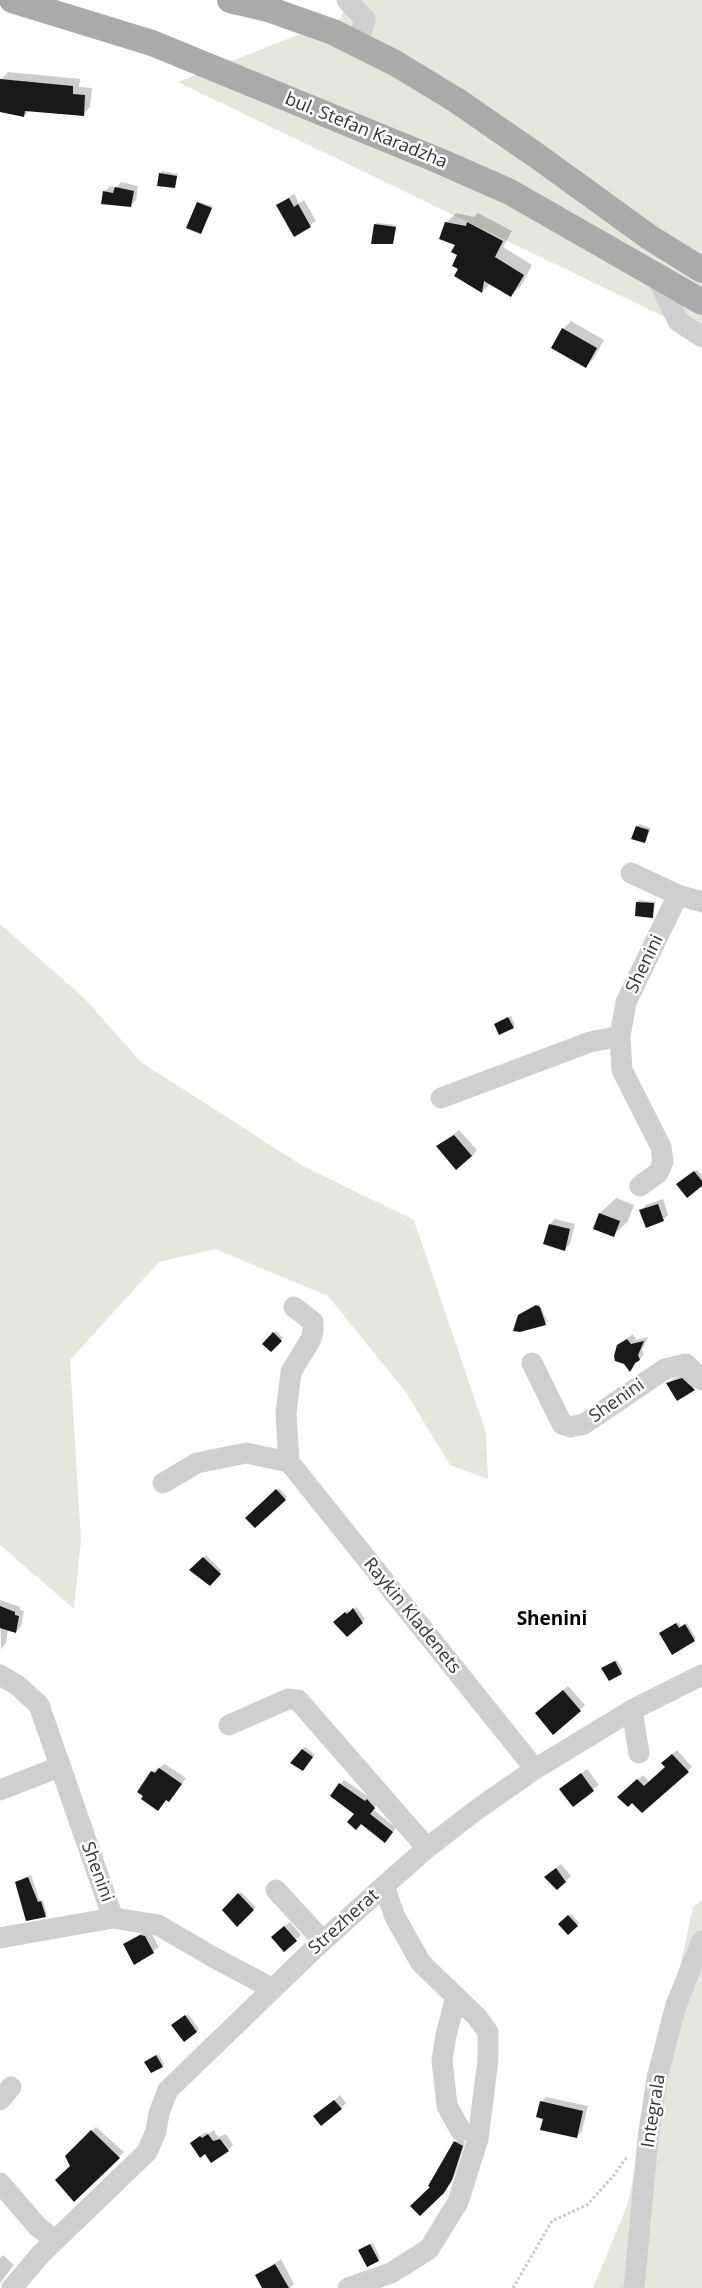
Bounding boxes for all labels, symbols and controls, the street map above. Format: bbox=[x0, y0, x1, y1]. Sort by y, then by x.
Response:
street label: bul. Stefan Karadzha bbox=[282, 89, 450, 173]
street label: Shenini bbox=[622, 931, 668, 997]
street label: Shenini bbox=[585, 1374, 649, 1428]
street label: Raykin Kladenets bbox=[359, 1554, 465, 1678]
district label: Shenini bbox=[517, 1609, 587, 1631]
street label: Shenini bbox=[76, 1839, 118, 1905]
street label: Strezherat bbox=[304, 1885, 384, 1959]
street label: Integrala bbox=[638, 2073, 670, 2149]

